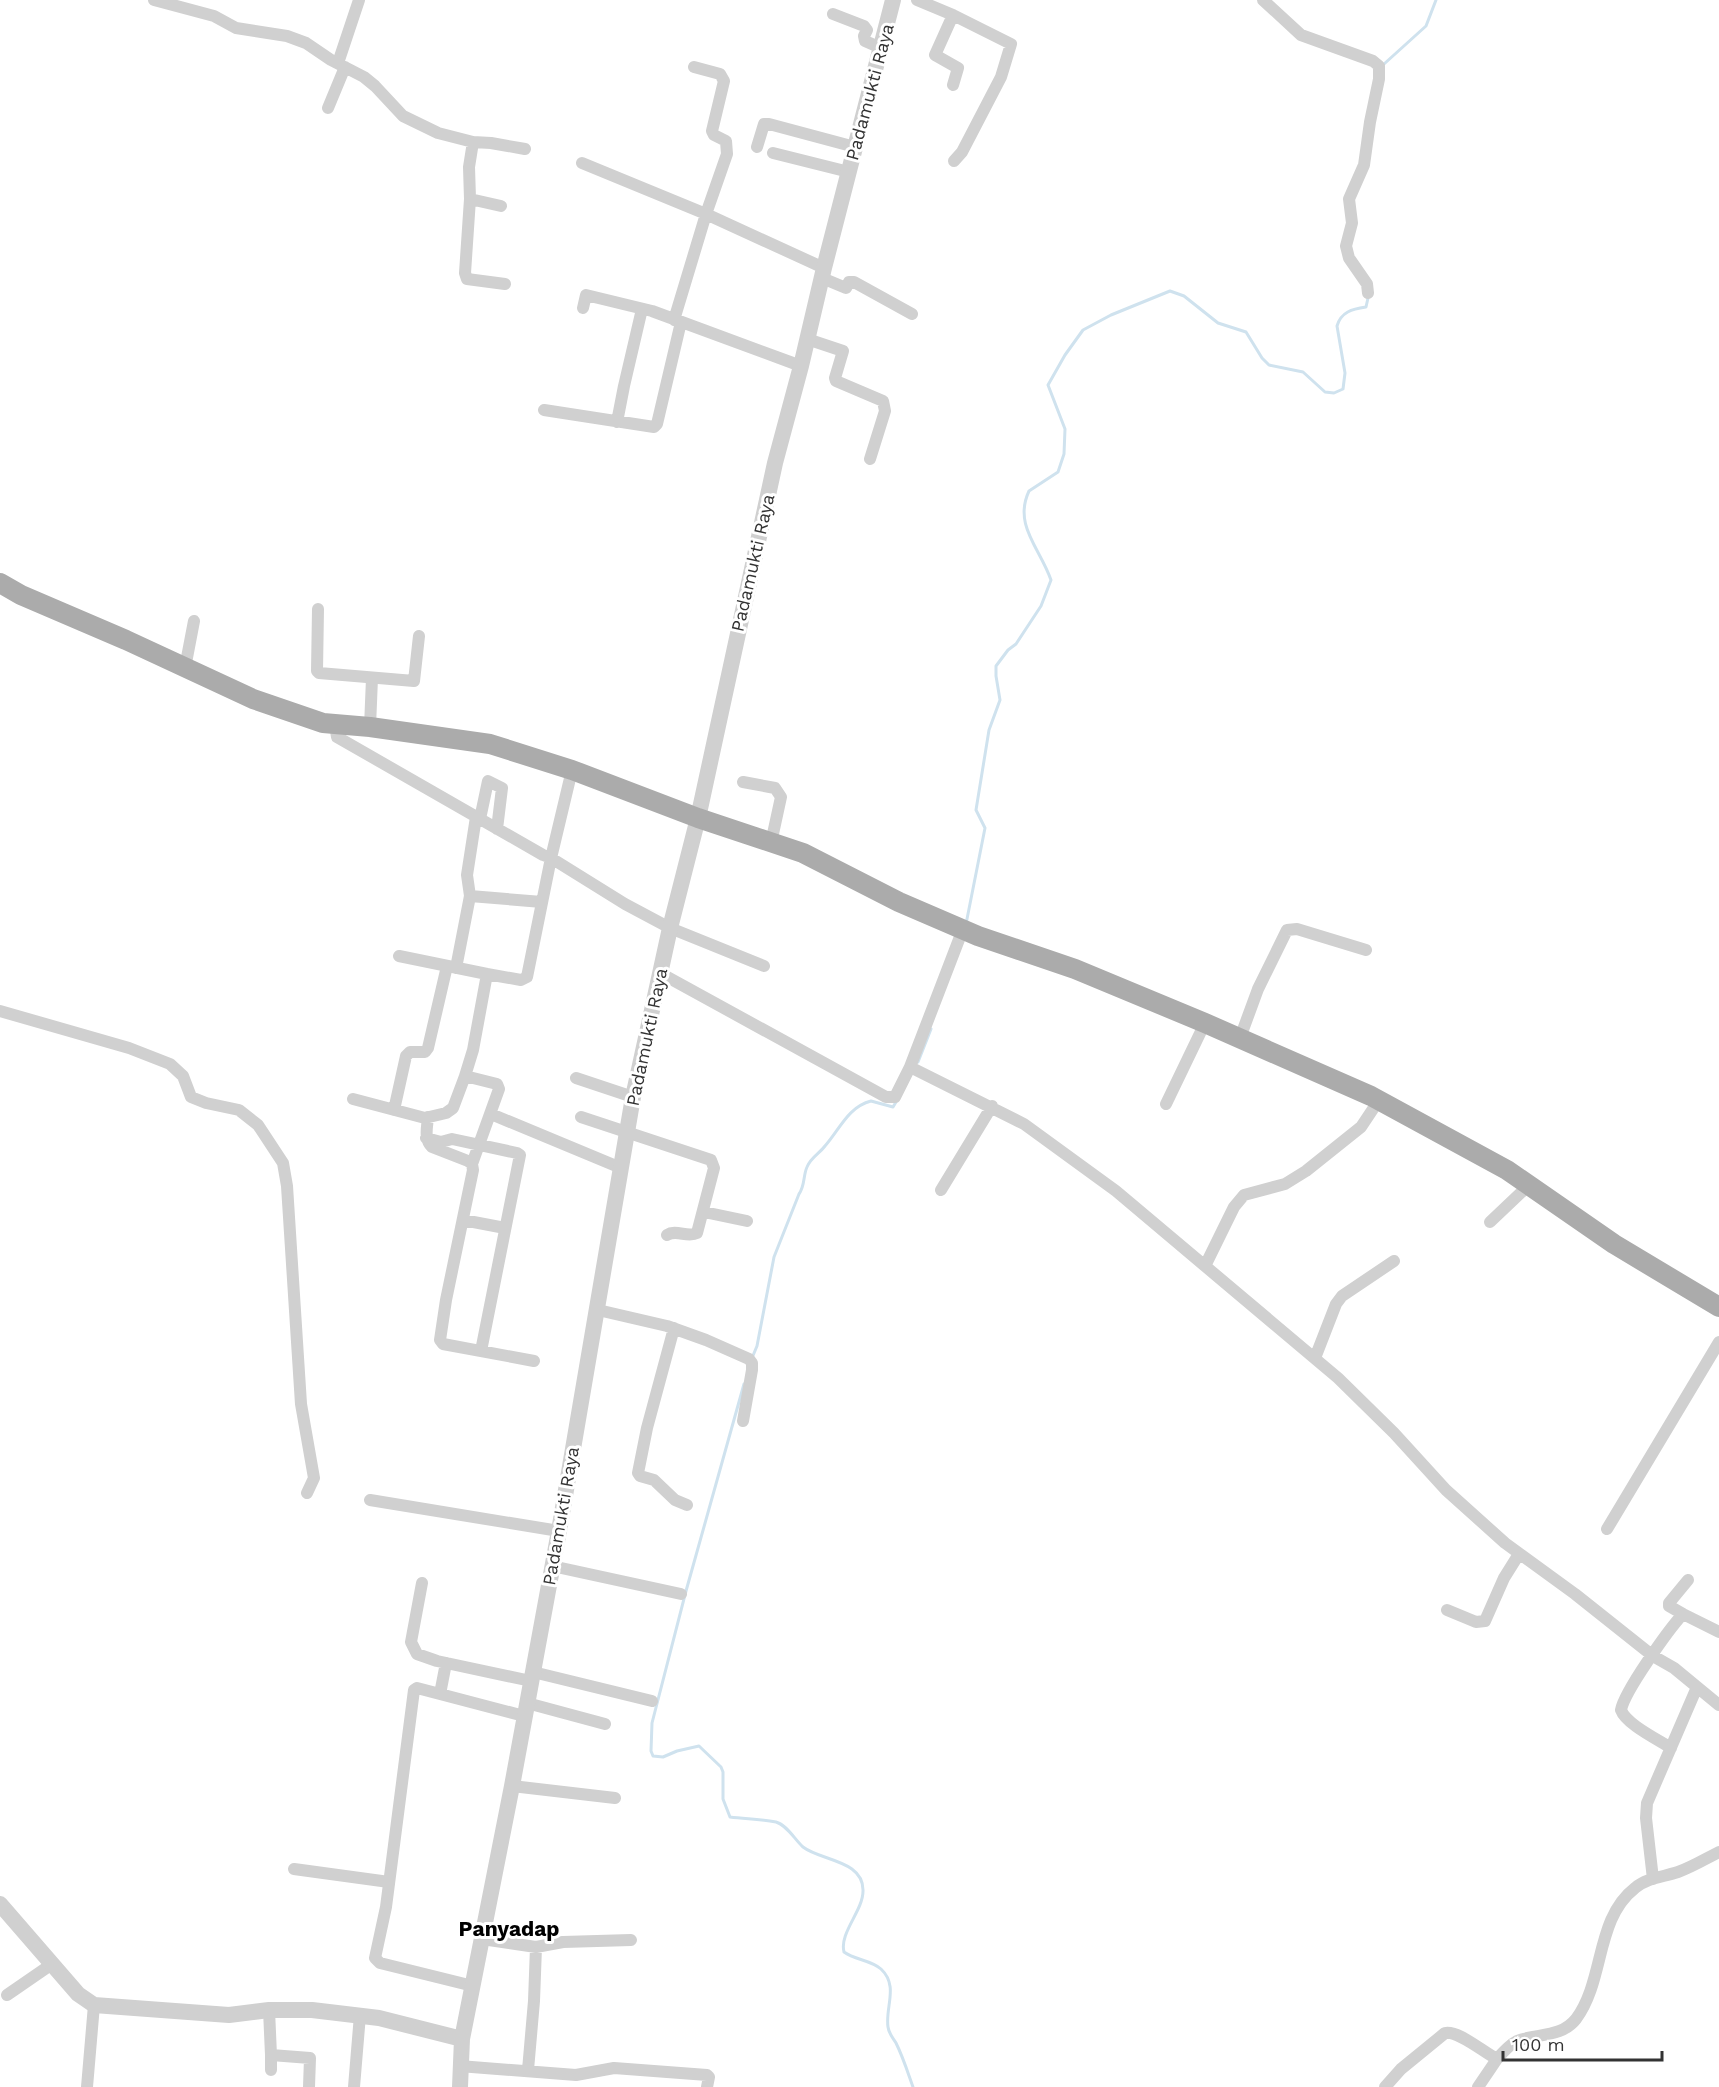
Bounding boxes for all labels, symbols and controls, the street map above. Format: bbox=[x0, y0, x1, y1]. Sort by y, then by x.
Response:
street label: Padamukti Raya bbox=[841, 21, 898, 162]
street label: Padamukti Raya bbox=[726, 492, 779, 634]
street label: Padamukti Raya bbox=[622, 966, 671, 1108]
street label: Padamukti Raya bbox=[538, 1445, 583, 1587]
district label: Panyadap bbox=[459, 1916, 559, 1941]
scale bar bbox=[1503, 2024, 1662, 2062]
text: 100 m bbox=[1512, 2034, 1565, 2055]

